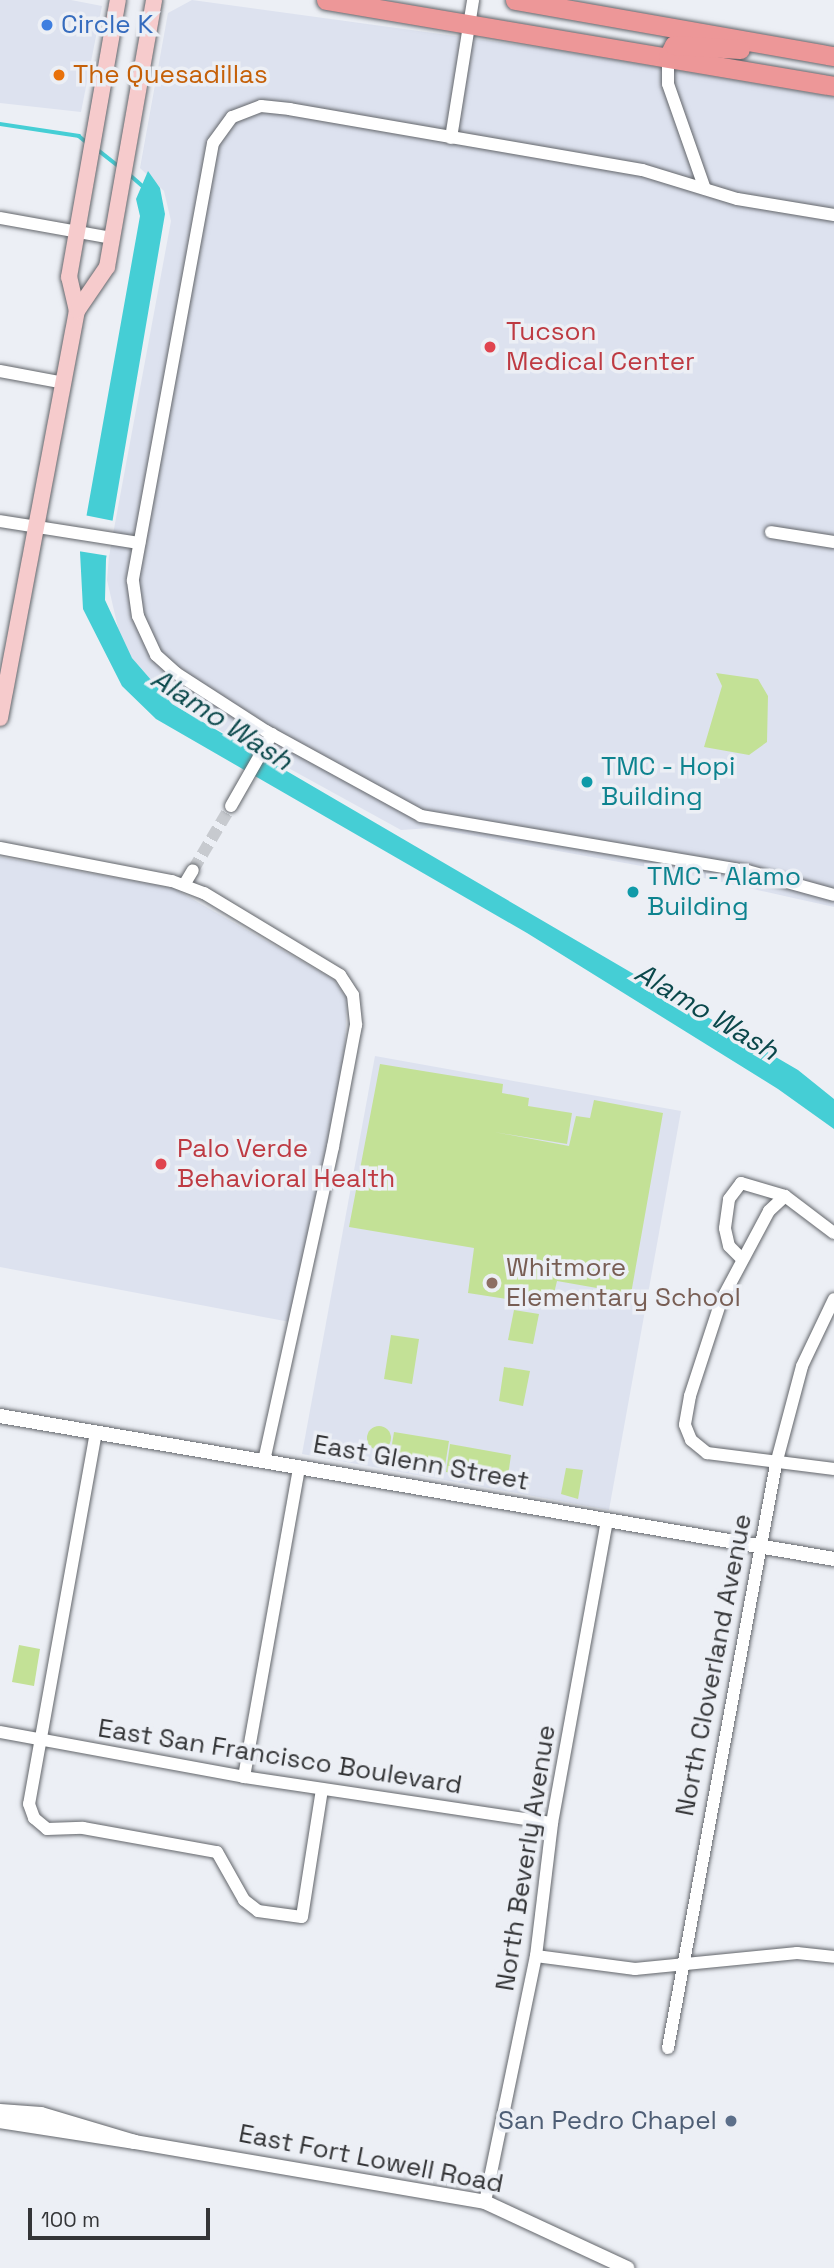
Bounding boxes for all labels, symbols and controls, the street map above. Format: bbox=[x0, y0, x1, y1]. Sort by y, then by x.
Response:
place label: Circle K bbox=[61, 9, 153, 41]
marker: Circle K bbox=[39, 17, 55, 33]
place label: The Quesadillas bbox=[73, 59, 268, 91]
marker: The Quesadillas bbox=[51, 67, 67, 83]
place label: Tucson Medical Center bbox=[506, 316, 695, 378]
marker: Tucson Medical Center bbox=[480, 337, 500, 357]
water label: Alamo Wash bbox=[145, 661, 299, 777]
place label: TMC - Hopi Building bbox=[601, 751, 737, 812]
marker: TMC - Hopi Building bbox=[579, 774, 595, 790]
place label: TMC - Alamo Building bbox=[647, 861, 803, 922]
marker: TMC - Alamo Building bbox=[625, 884, 641, 900]
water label: Alamo Wash bbox=[629, 955, 785, 1067]
place label: Palo Verde Behavioral Health bbox=[177, 1133, 395, 1194]
marker: Palo Verde Behavioral Health bbox=[151, 1154, 171, 1174]
place label: Whitmore Elementary School bbox=[506, 1252, 741, 1314]
marker: Whitmore Elementary School bbox=[484, 1275, 500, 1291]
street label: East Glenn Street bbox=[311, 1429, 531, 1497]
street label: North Cloverland Avenue bbox=[669, 1511, 759, 1819]
street label: East San Francisco Boulevard bbox=[96, 1713, 464, 1801]
street label: North Beverly Avenue bbox=[490, 1723, 562, 1993]
place label: San Pedro Chapel bbox=[498, 2105, 717, 2137]
marker: San Pedro Chapel bbox=[723, 2113, 739, 2129]
street label: East Fort Lowell Road bbox=[236, 2118, 506, 2200]
scale bar bbox=[32, 2194, 214, 2238]
text: 100 m bbox=[41, 2206, 100, 2233]

